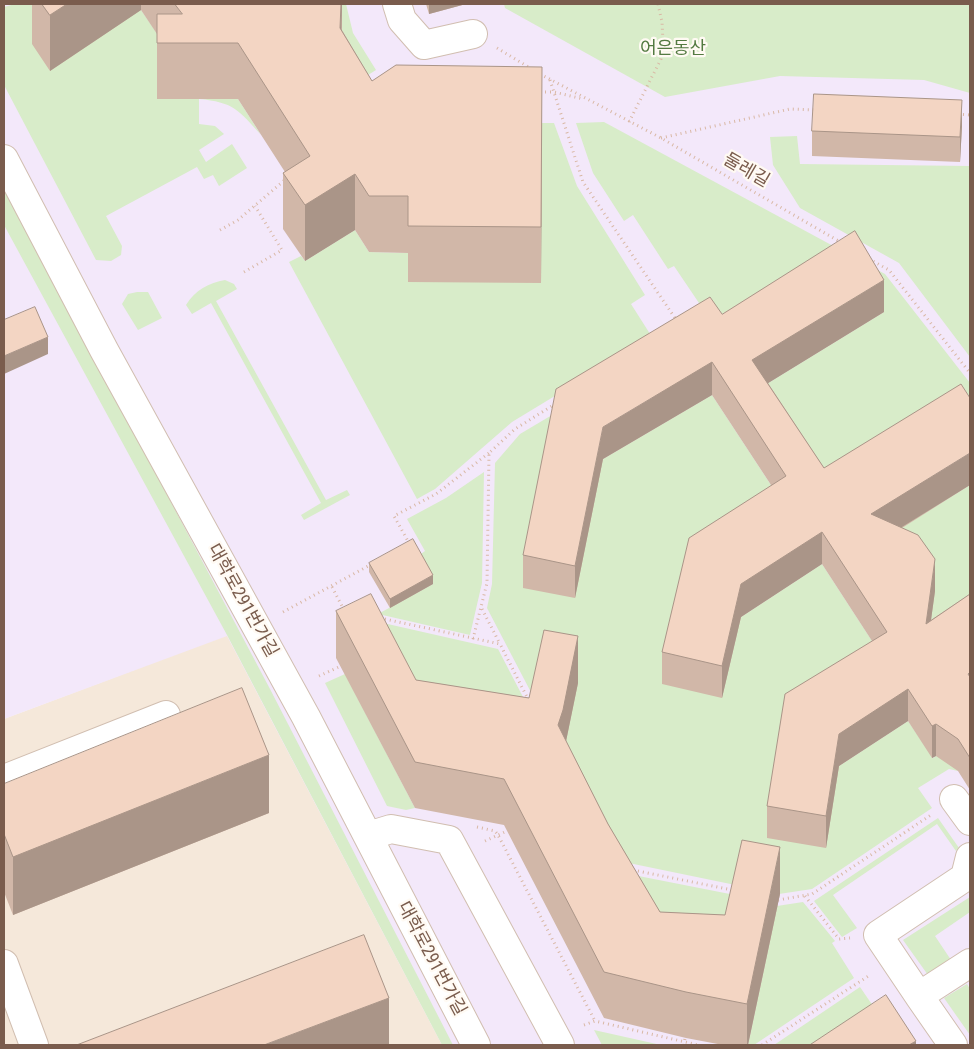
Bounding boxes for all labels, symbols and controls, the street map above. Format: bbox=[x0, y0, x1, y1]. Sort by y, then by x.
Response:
park label: 어은동산 bbox=[640, 38, 706, 60]
street label: 둘레길 bbox=[719, 149, 773, 193]
street label: 대학로291번가길 bbox=[202, 541, 282, 661]
street label: 대학로291번가길 bbox=[392, 898, 470, 1020]

